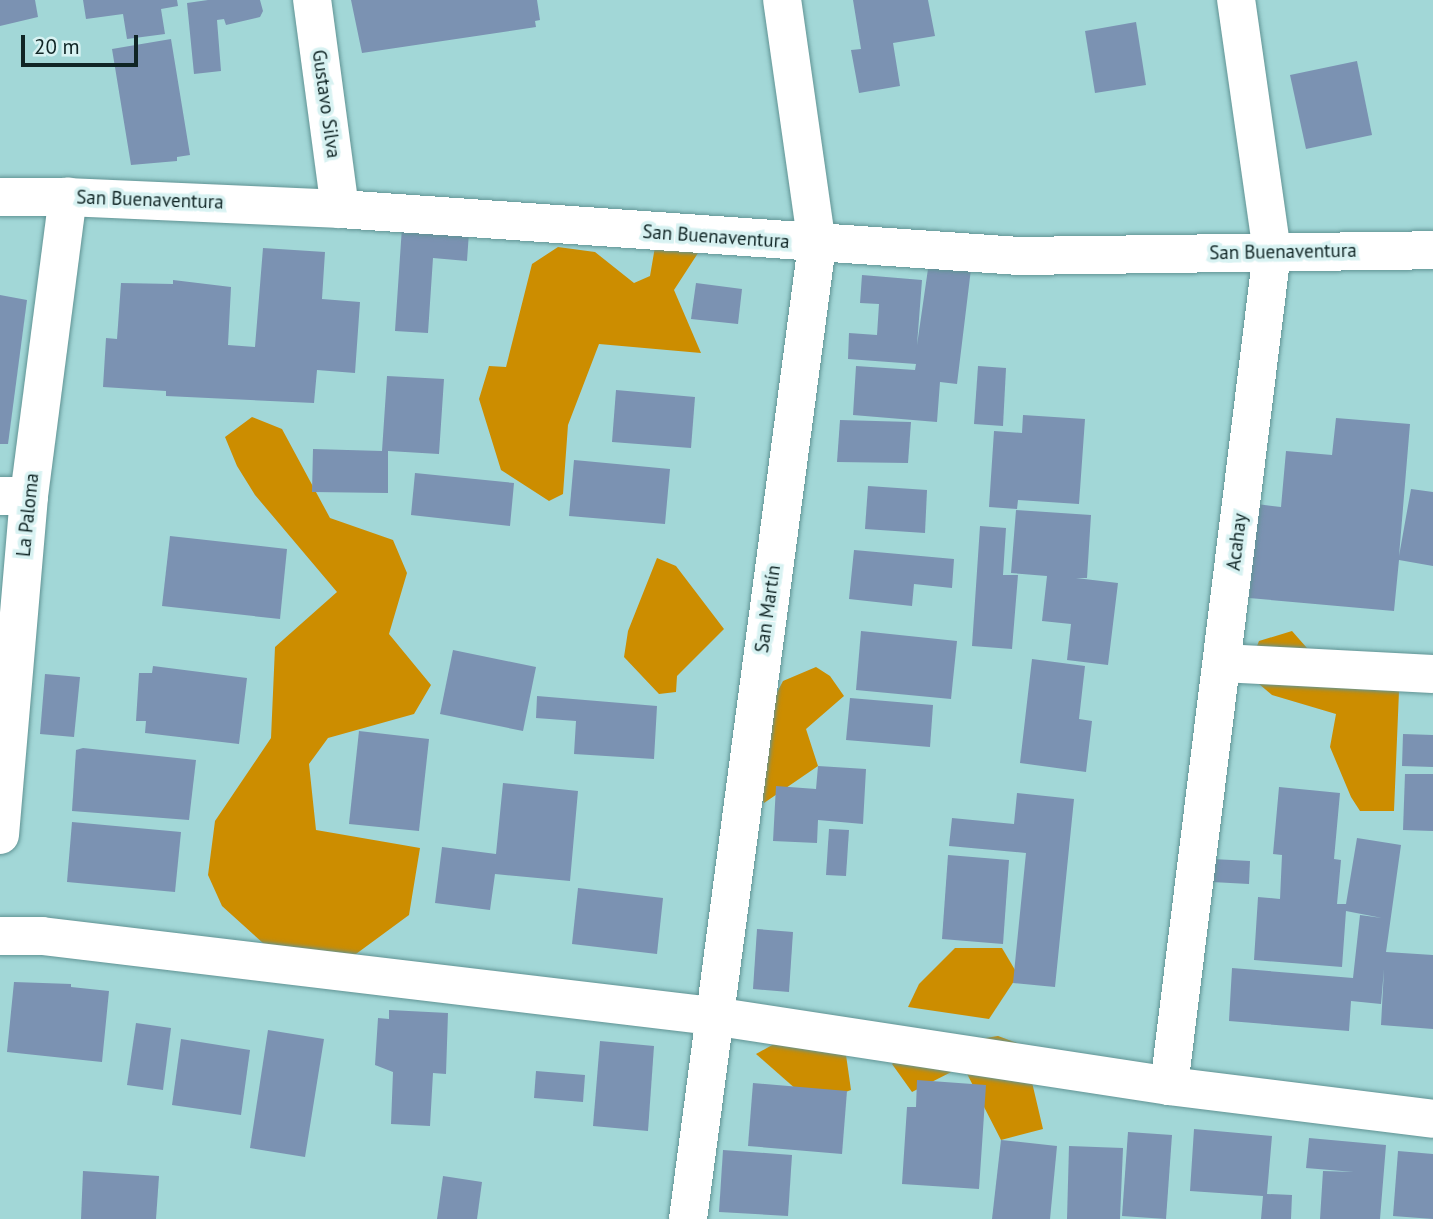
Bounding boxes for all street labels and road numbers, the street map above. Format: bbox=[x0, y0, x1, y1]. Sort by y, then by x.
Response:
street label: Gustavo Silva bbox=[307, 48, 345, 160]
street label: San Buenaventura bbox=[76, 186, 224, 214]
street label: San Buenaventura bbox=[642, 220, 790, 254]
street label: San Buenaventura bbox=[1209, 239, 1357, 265]
street label: La Paloma bbox=[12, 472, 44, 558]
street label: Acahay bbox=[1222, 512, 1252, 572]
street label: San Martín bbox=[751, 564, 785, 654]

